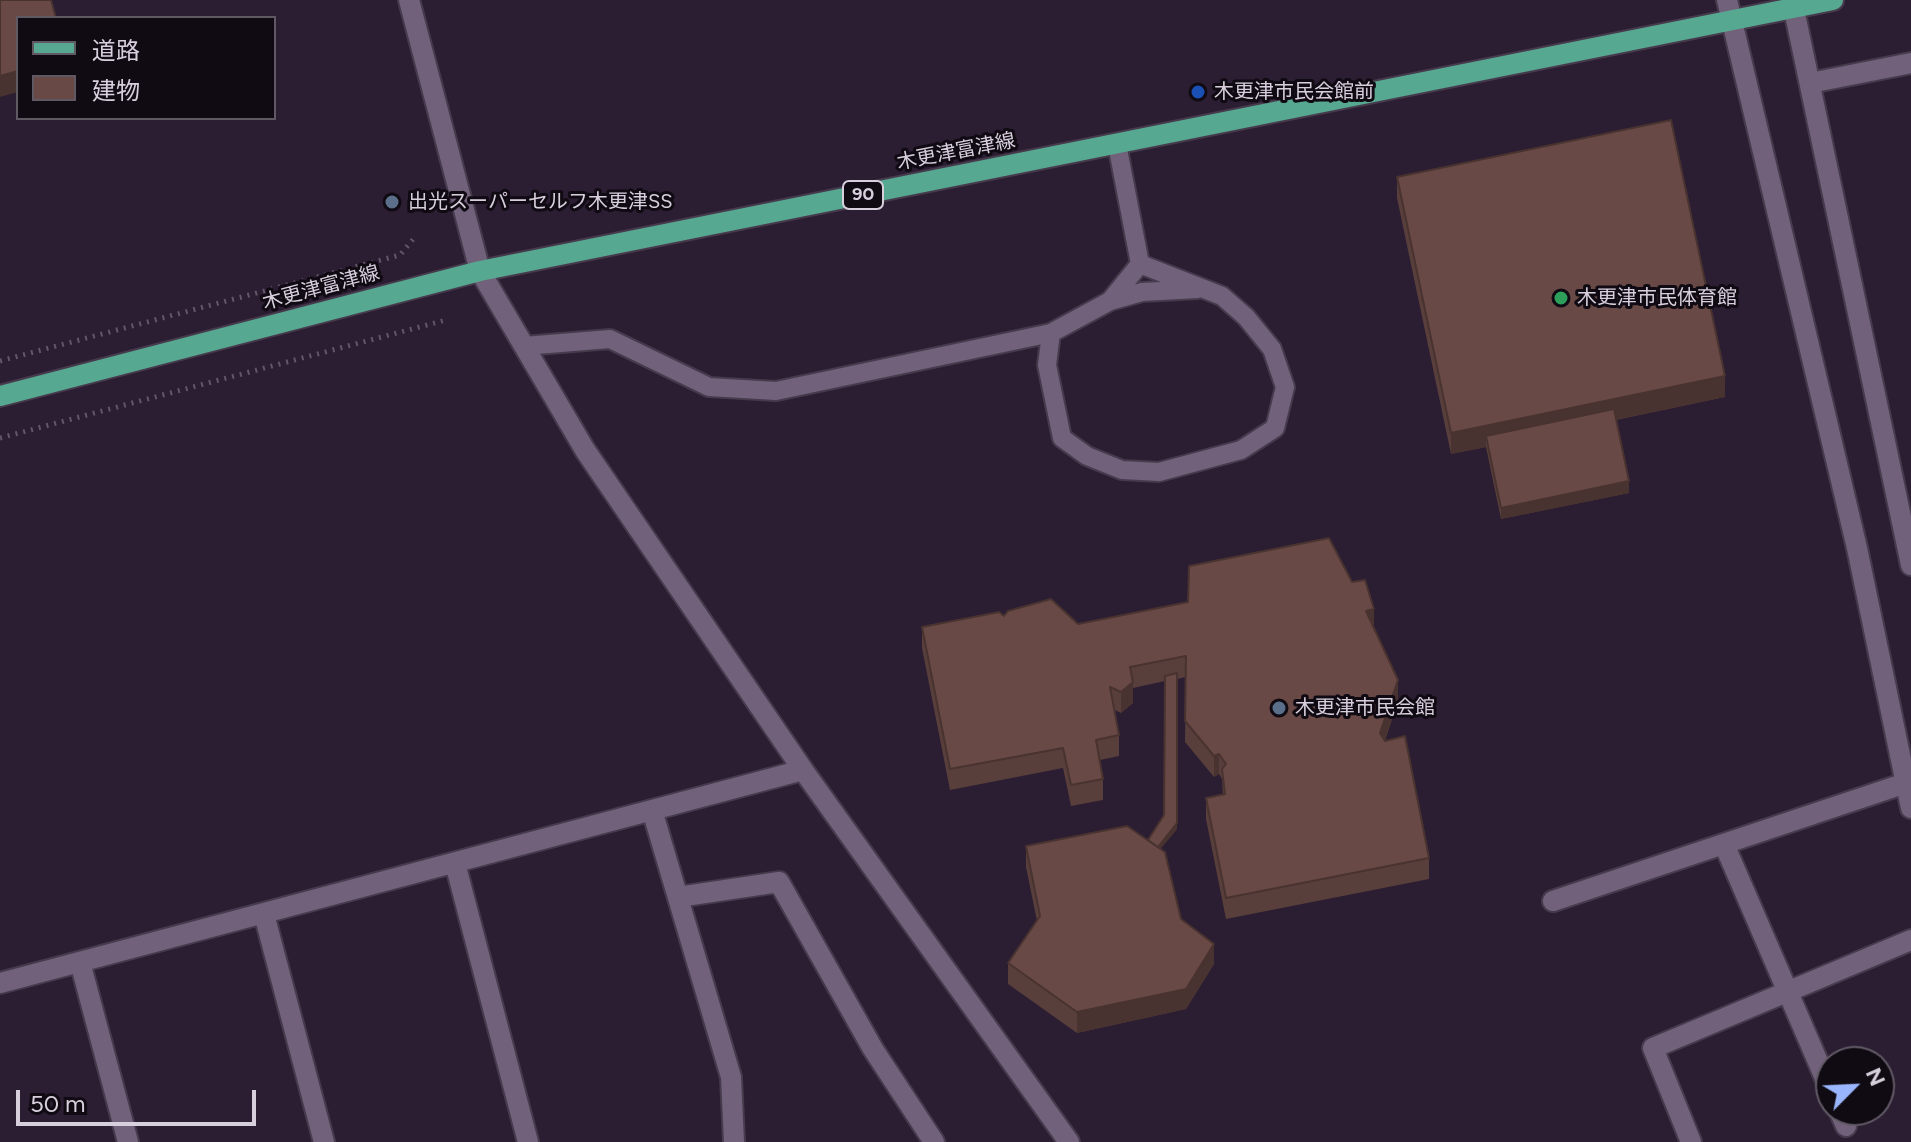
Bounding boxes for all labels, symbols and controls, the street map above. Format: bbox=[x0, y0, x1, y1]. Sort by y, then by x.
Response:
legend bbox=[16, 16, 276, 120]
text: 道路 bbox=[92, 36, 140, 65]
text: 建物 bbox=[92, 76, 140, 105]
place label: 木更津市民会館前 bbox=[1214, 80, 1374, 104]
marker: 木更津市民会館前 bbox=[1189, 83, 1207, 101]
street label: 木更津富津線 bbox=[895, 129, 1017, 175]
road number: 90 bbox=[843, 181, 883, 209]
place label: 出光スーパーセルフ木更津SS bbox=[408, 190, 673, 214]
marker: 出光スーパーセルフ木更津SS bbox=[383, 193, 401, 211]
street label: 木更津富津線 bbox=[260, 261, 382, 315]
place label: 木更津市民体育館 bbox=[1577, 286, 1737, 310]
marker: 木更津市民体育館 bbox=[1552, 289, 1570, 307]
place label: 木更津市民会館 bbox=[1295, 696, 1435, 720]
marker: 木更津市民会館 bbox=[1270, 699, 1288, 717]
north arrow bbox=[1815, 1046, 1895, 1126]
text: N bbox=[1860, 1064, 1891, 1090]
scale bar bbox=[20, 1074, 260, 1124]
text: 50 m bbox=[30, 1089, 86, 1118]

